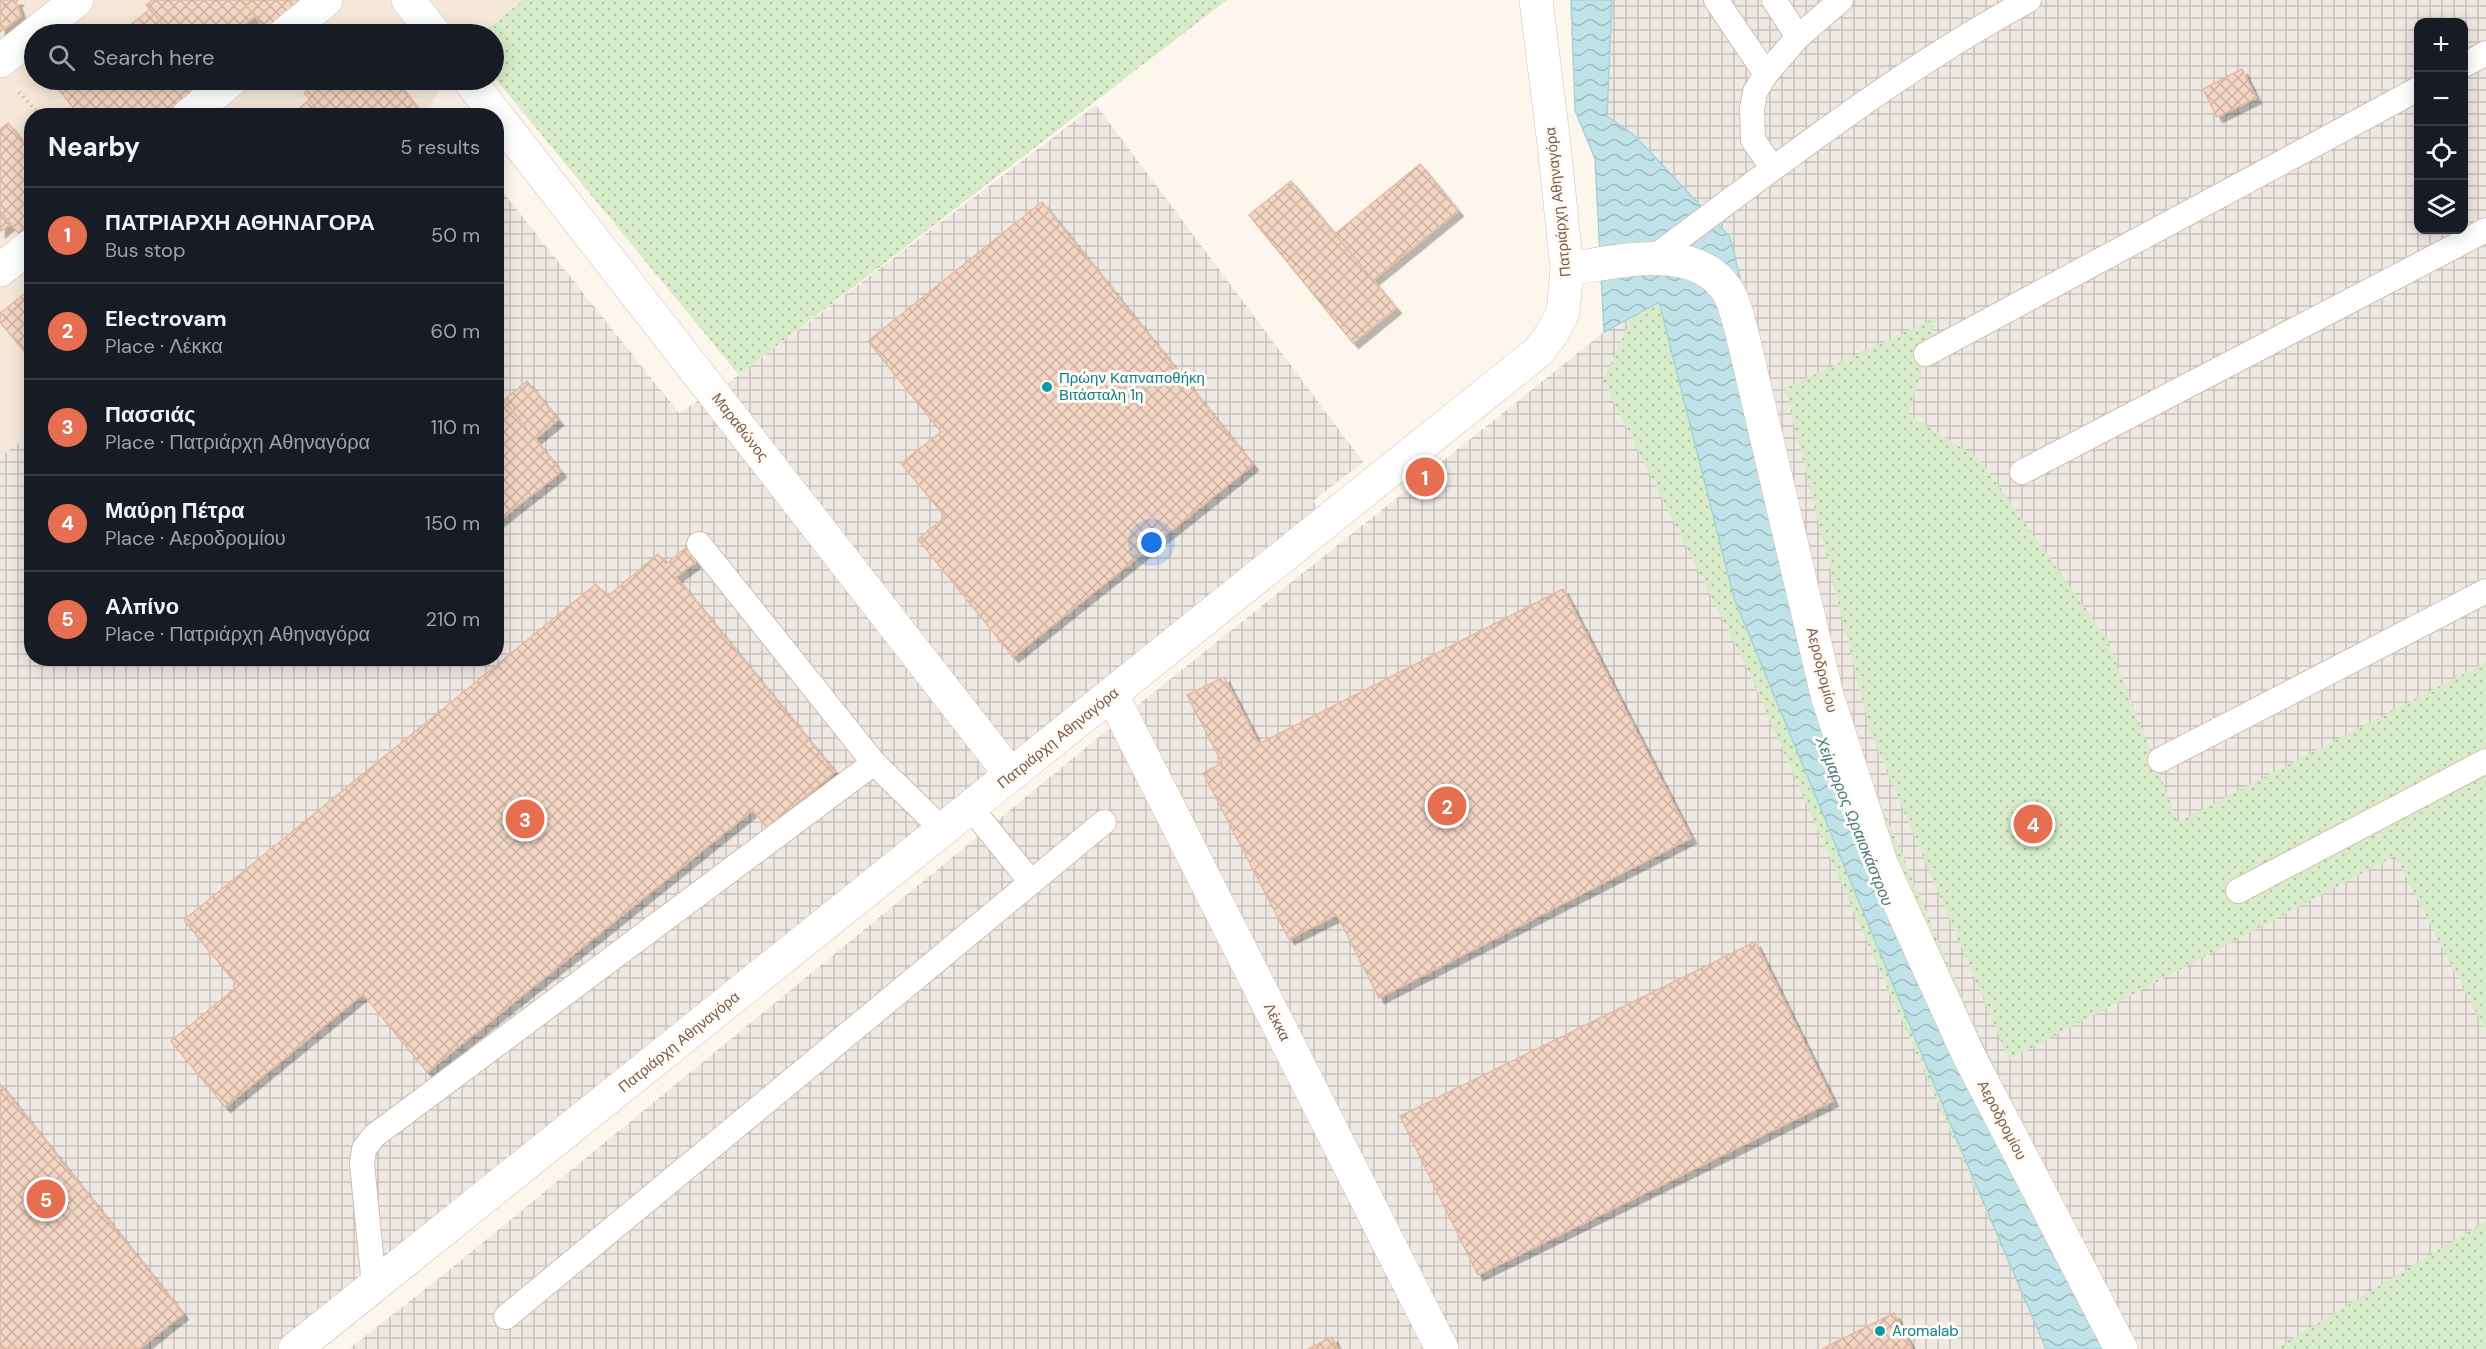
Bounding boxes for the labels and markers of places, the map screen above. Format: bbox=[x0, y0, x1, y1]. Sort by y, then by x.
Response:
place label: Πρώην Καπναποθήκη Βιτάσταλη 1η bbox=[1059, 368, 1205, 405]
marker: Πρώην Καπναποθήκη Βιτάσταλη 1η bbox=[1040, 380, 1054, 394]
pin: 1 bbox=[1406, 454, 1444, 500]
pin: 2 bbox=[1428, 784, 1466, 828]
pin: 3 bbox=[506, 796, 544, 842]
pin: 4 bbox=[2014, 802, 2052, 846]
pin: 5 bbox=[26, 1176, 66, 1222]
place label: Aromalab bbox=[1892, 1321, 1959, 1341]
marker: Aromalab bbox=[1873, 1324, 1887, 1338]

